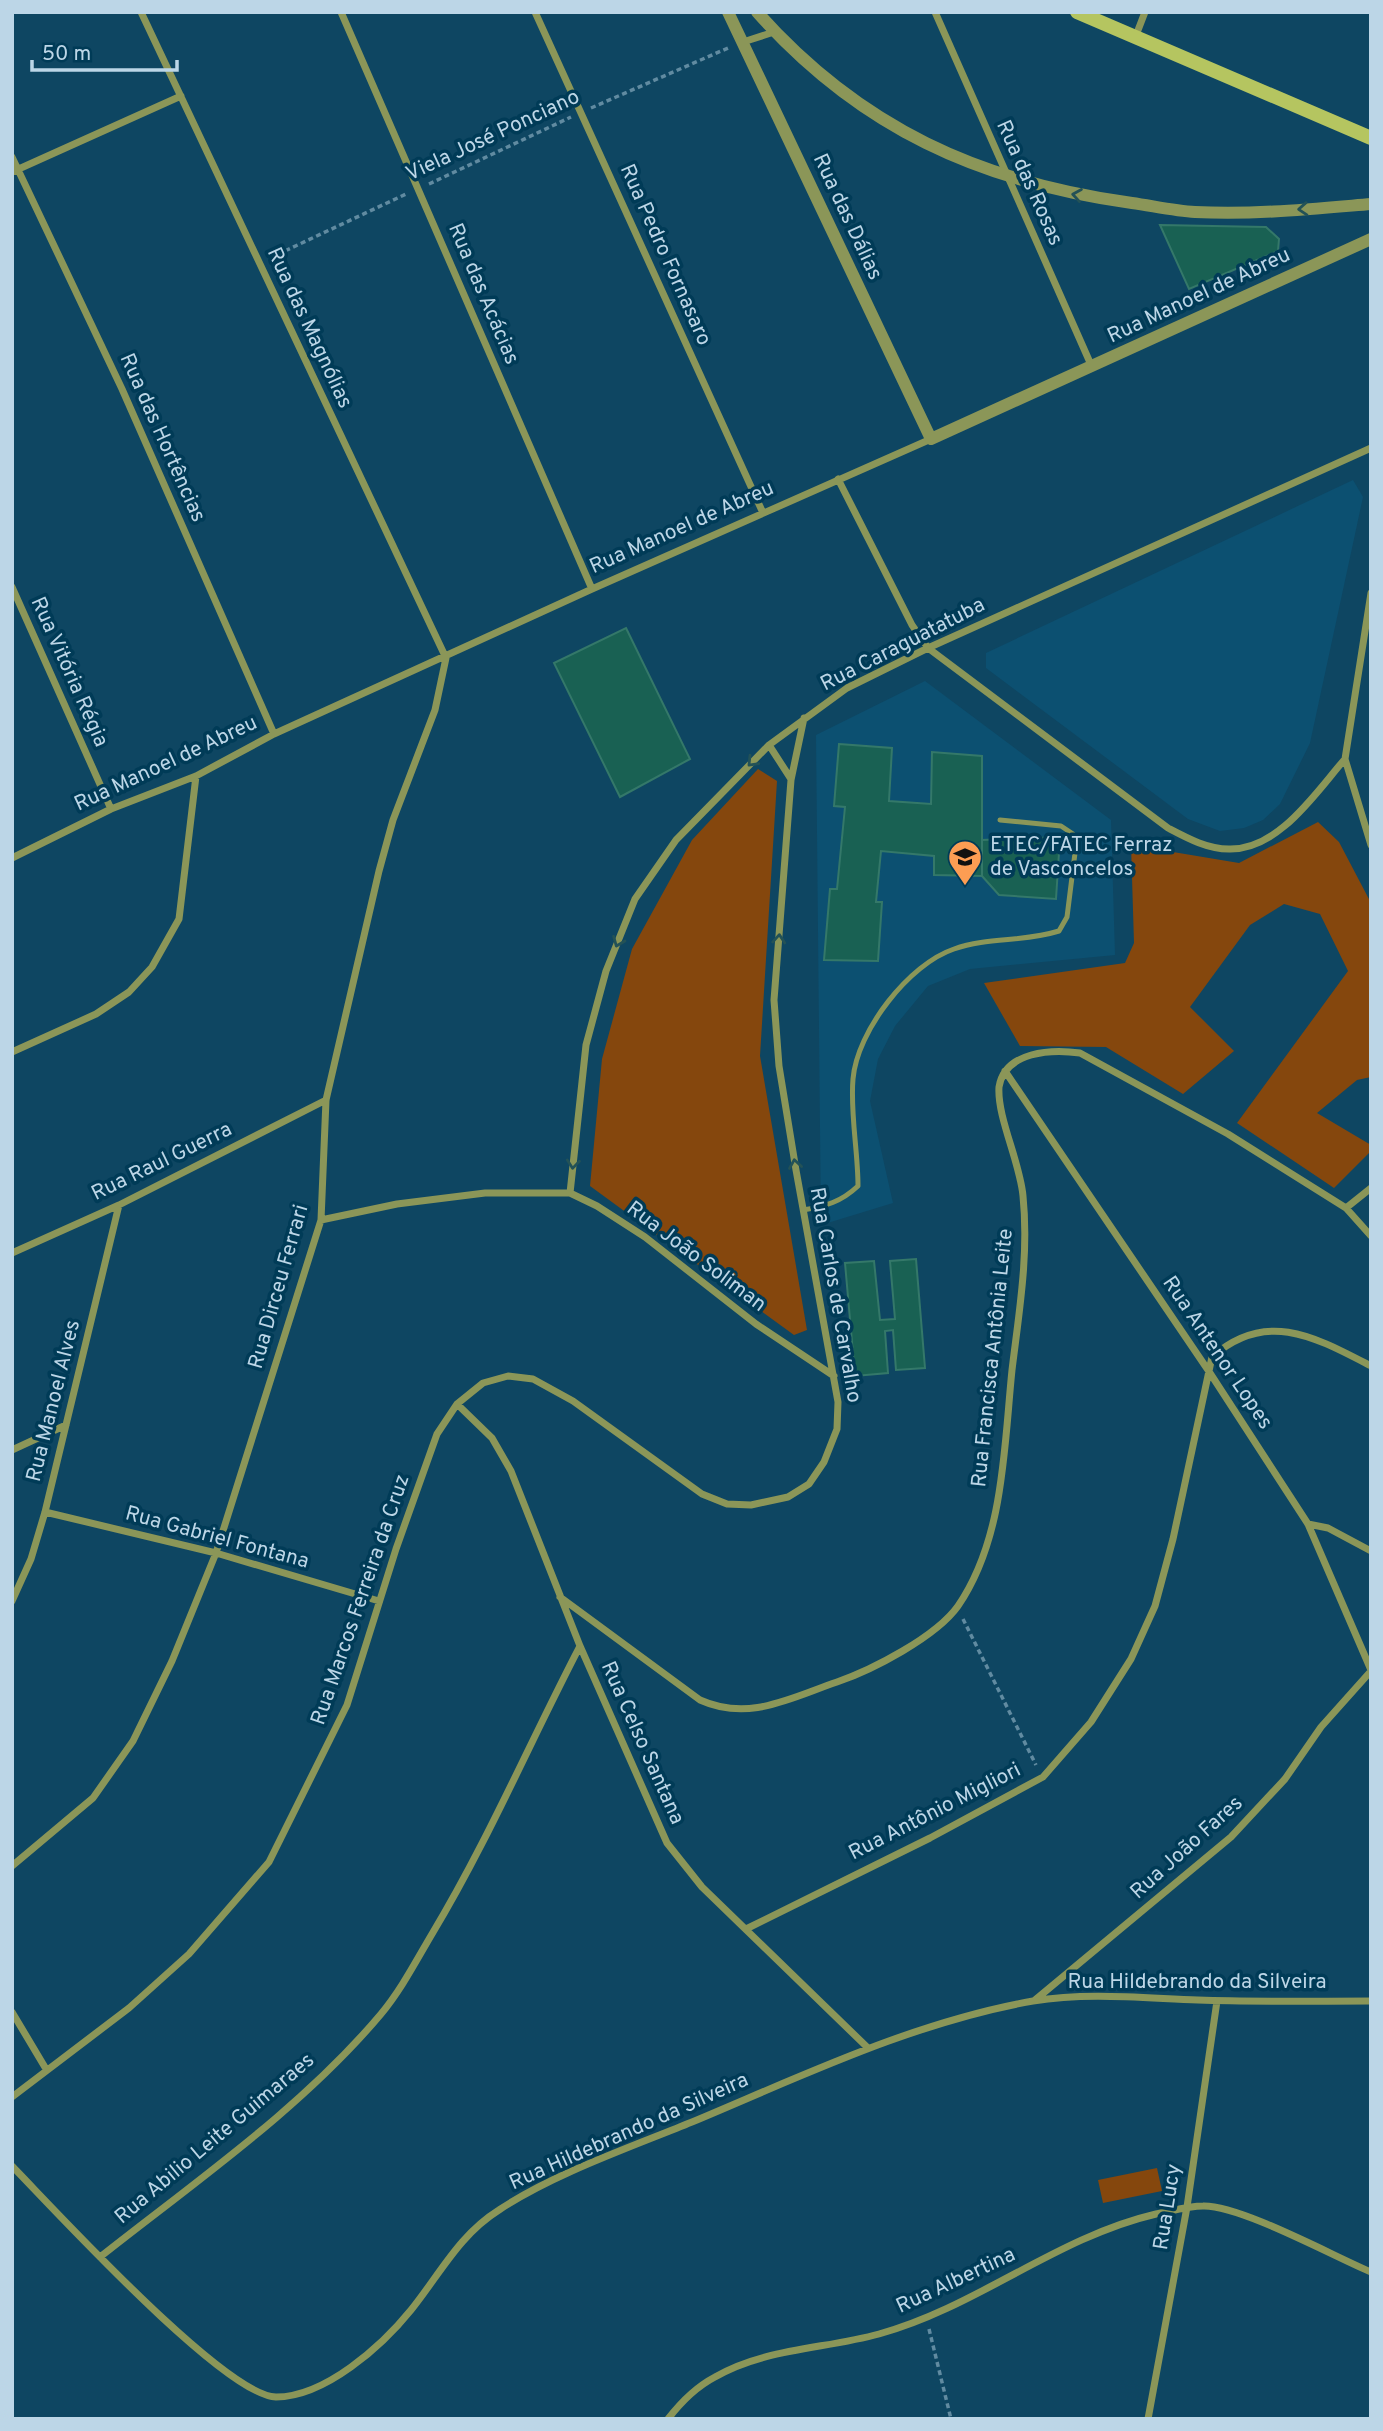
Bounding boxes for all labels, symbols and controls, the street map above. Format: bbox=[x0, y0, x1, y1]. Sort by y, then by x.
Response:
scale bar bbox=[32, 28, 177, 72]
text: 50 m bbox=[42, 41, 91, 68]
street label: Viela José Ponciano bbox=[402, 84, 584, 188]
street label: Rua das Rosas bbox=[989, 116, 1069, 250]
street label: Rua das Dálias bbox=[806, 150, 888, 284]
street label: Rua Pedro Fornasaro bbox=[613, 160, 717, 350]
one-way arrow bbox=[1071, 188, 1083, 203]
one-way arrow bbox=[1297, 201, 1308, 216]
street label: Rua das Acácias bbox=[441, 219, 525, 369]
street label: Rua Manoel de Abreu bbox=[1103, 242, 1295, 350]
street label: Rua das Magnólias bbox=[260, 243, 358, 413]
street label: Rua das Hortências bbox=[113, 349, 211, 527]
street label: Rua Manoel de Abreu bbox=[586, 475, 778, 581]
street label: Rua Caraguatatuba bbox=[816, 592, 990, 698]
street label: Rua Vitória Régia bbox=[24, 593, 114, 751]
street label: Rua Manoel de Abreu bbox=[70, 710, 262, 818]
one-way arrow bbox=[748, 754, 761, 767]
place label: ETEC/FATEC Ferraz de Vasconcelos bbox=[990, 832, 1173, 883]
school or university icon: ETEC/FATEC Ferraz de Vasconcelos bbox=[946, 838, 984, 887]
one-way arrow bbox=[771, 933, 786, 944]
one-way arrow bbox=[612, 935, 626, 947]
street label: Rua Raul Guerra bbox=[87, 1116, 237, 1208]
one-way arrow bbox=[565, 1158, 580, 1170]
one-way arrow bbox=[788, 1158, 803, 1170]
street label: Rua Carlos de Carvalho bbox=[803, 1185, 867, 1405]
street label: Rua João Soliman bbox=[621, 1196, 771, 1318]
street label: Rua Dirceu Ferrari bbox=[243, 1202, 315, 1372]
street label: Rua Francisca Antônia Leite bbox=[966, 1227, 1020, 1489]
street label: Rua Antenor Lopes bbox=[1156, 1271, 1278, 1435]
street label: Rua Manoel Alves bbox=[21, 1317, 87, 1485]
street label: Rua Marcos Ferreira da Cruz bbox=[305, 1471, 417, 1729]
street label: Rua Gabriel Fontana bbox=[122, 1500, 312, 1576]
street label: Rua Celso Santana bbox=[594, 1657, 690, 1829]
street label: Rua Antônio Migliori bbox=[844, 1757, 1026, 1867]
street label: Rua João Fares bbox=[1125, 1790, 1249, 1906]
street label: Rua Hildebrando da Silveira bbox=[1068, 1969, 1326, 1996]
street label: Rua Abilio Leite Guimaraes bbox=[109, 2047, 321, 2231]
street label: Rua Hildebrando da Silveira bbox=[505, 2067, 753, 2197]
street label: Rua Lucy bbox=[1148, 2162, 1188, 2252]
street label: Rua Albertina bbox=[892, 2242, 1020, 2320]

